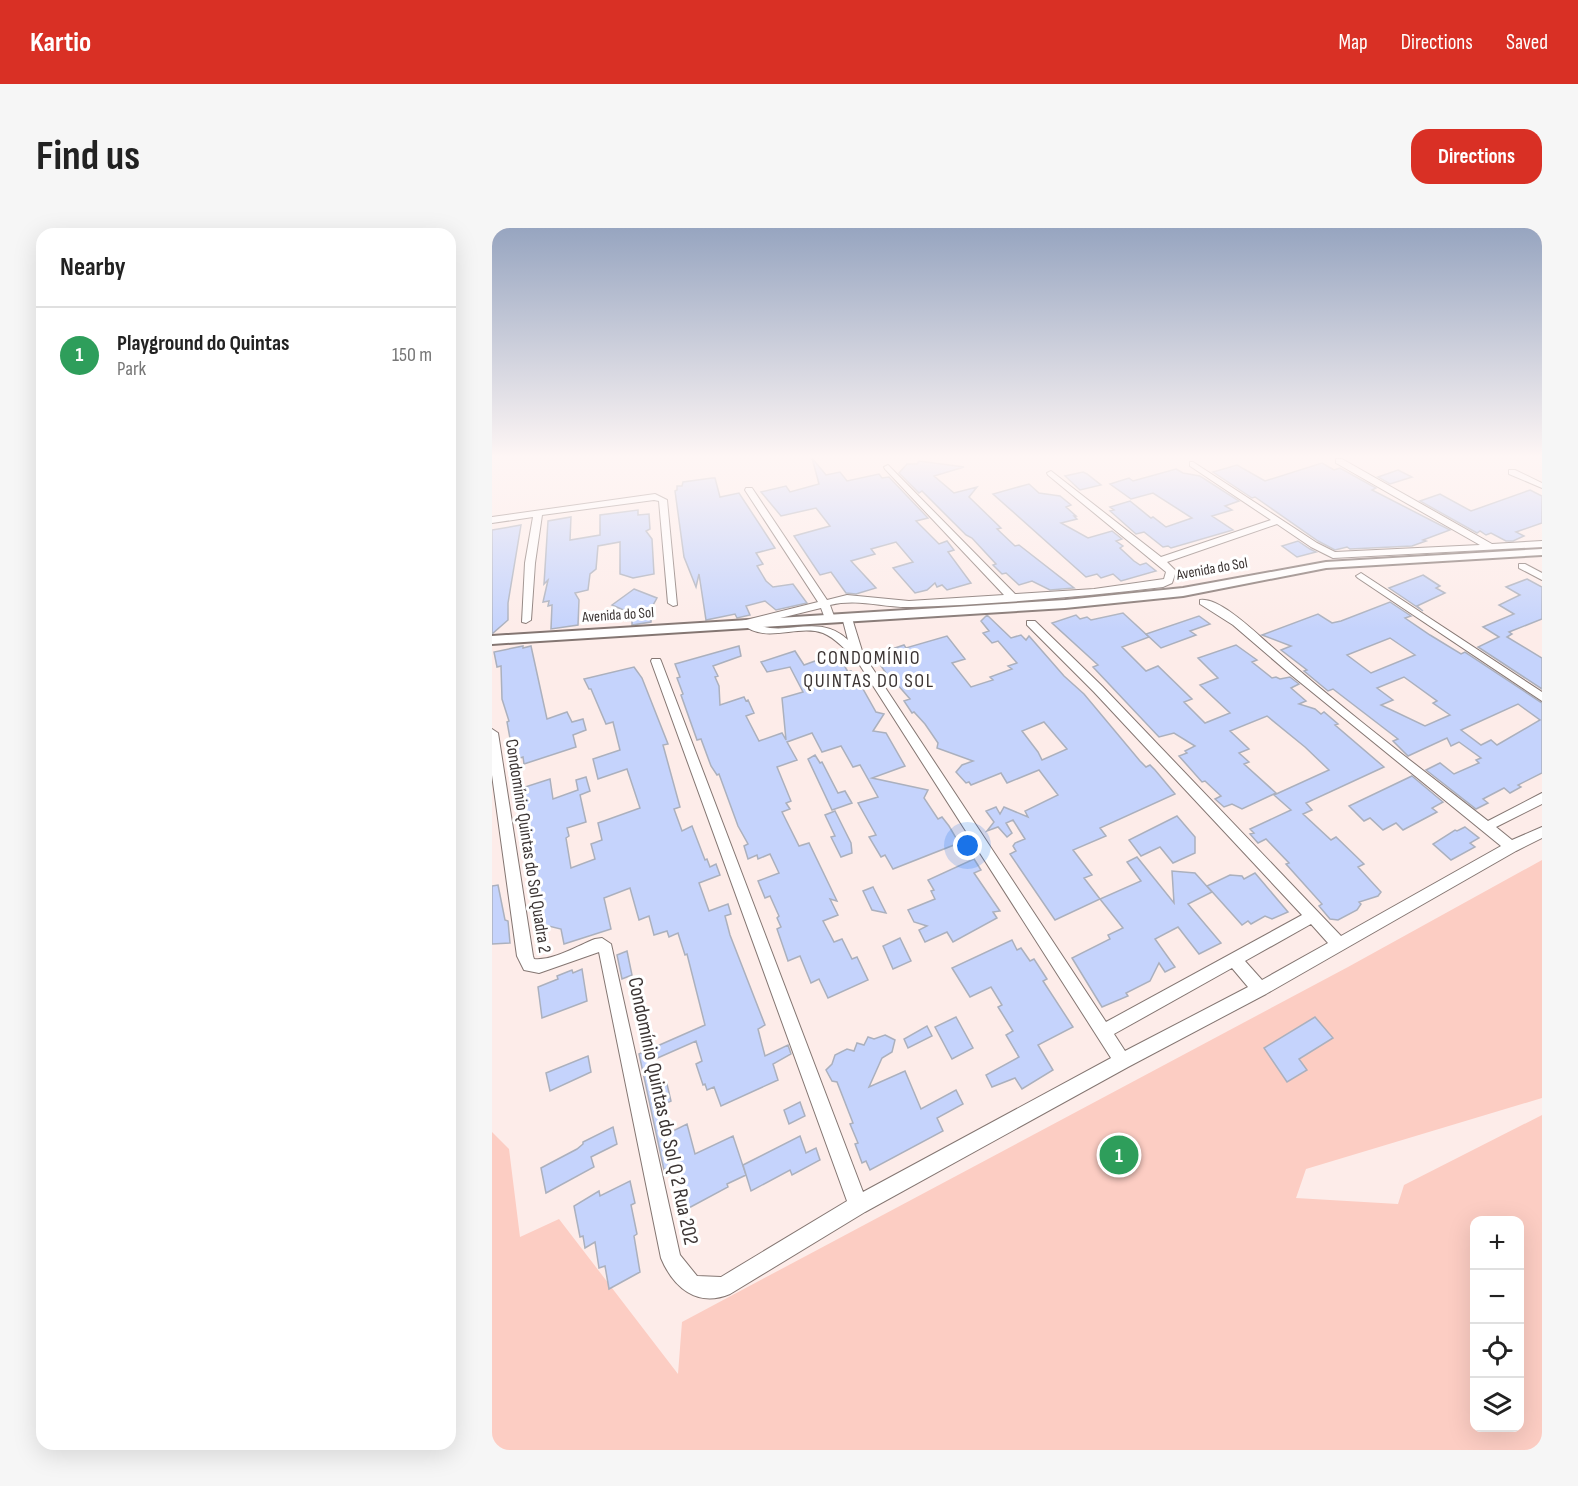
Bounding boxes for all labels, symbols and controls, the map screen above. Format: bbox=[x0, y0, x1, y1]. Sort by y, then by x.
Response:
text: Kartio bbox=[30, 26, 91, 59]
text: Map bbox=[1338, 30, 1368, 55]
text: Directions bbox=[1401, 30, 1473, 55]
text: Saved bbox=[1506, 30, 1548, 55]
button: Directions bbox=[1411, 129, 1542, 184]
text: Find us bbox=[36, 131, 140, 182]
text: Nearby bbox=[60, 252, 126, 283]
text: Playground do Quintas bbox=[117, 330, 290, 357]
text: 1 bbox=[76, 343, 83, 367]
text: 150 m bbox=[392, 343, 432, 367]
text: Park bbox=[117, 357, 146, 381]
street label: Avenida do Sol bbox=[1174, 553, 1249, 585]
street label: Avenida do Sol bbox=[580, 603, 655, 627]
district label: CONDOMÍNIO QUINTAS DO SOL bbox=[803, 646, 935, 693]
street label: Condomínio Quintas do Sol Quadra 2 bbox=[501, 737, 555, 955]
your location bbox=[953, 831, 982, 860]
street label: Condomínio Quintas do Sol Q 2 Rua 202 bbox=[622, 975, 704, 1247]
pin: 1 bbox=[1100, 1132, 1138, 1178]
map controls bbox=[1470, 1216, 1524, 1432]
button: + bbox=[1470, 1216, 1524, 1270]
button: − bbox=[1470, 1270, 1524, 1324]
button: locate bbox=[1470, 1324, 1524, 1378]
button: layers bbox=[1470, 1378, 1524, 1432]

